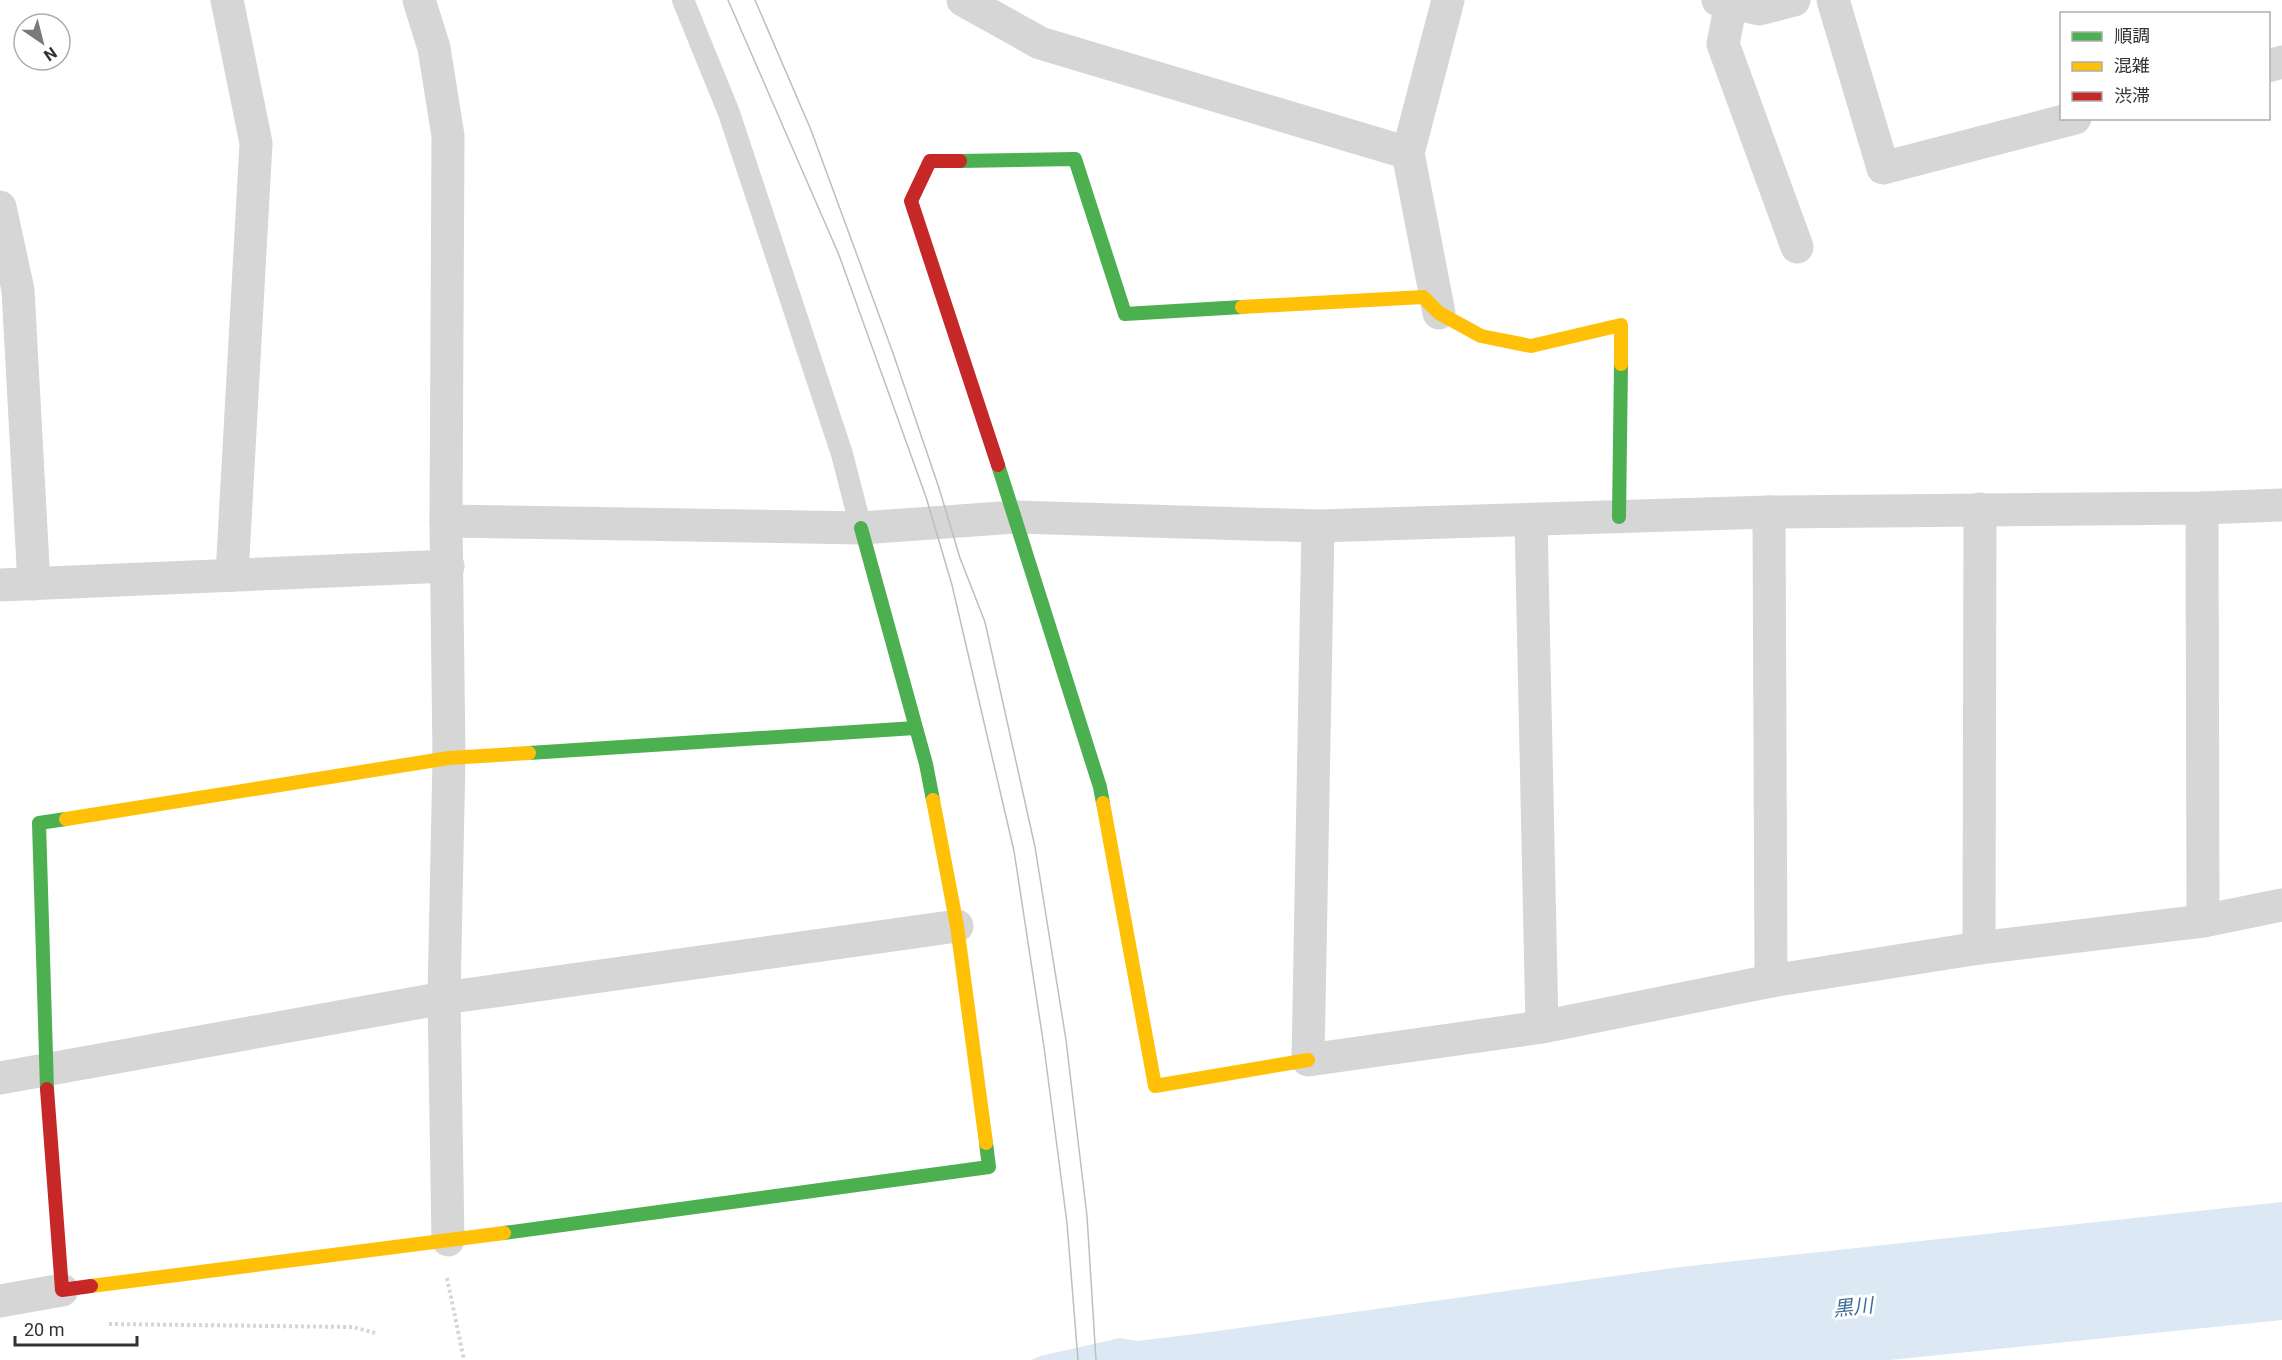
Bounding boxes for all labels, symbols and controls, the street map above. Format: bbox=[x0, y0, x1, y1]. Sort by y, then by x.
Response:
north arrow bbox=[12, 12, 72, 72]
legend bbox=[2060, 12, 2270, 120]
text: 順調 bbox=[2114, 25, 2150, 46]
text: N bbox=[40, 43, 60, 65]
text: 混雑 bbox=[2114, 55, 2150, 76]
text: 渋滞 bbox=[2114, 85, 2150, 106]
water label: 黒川 bbox=[1832, 1293, 1876, 1321]
scale bar bbox=[15, 1309, 136, 1347]
text: 20 m bbox=[24, 1319, 64, 1340]

